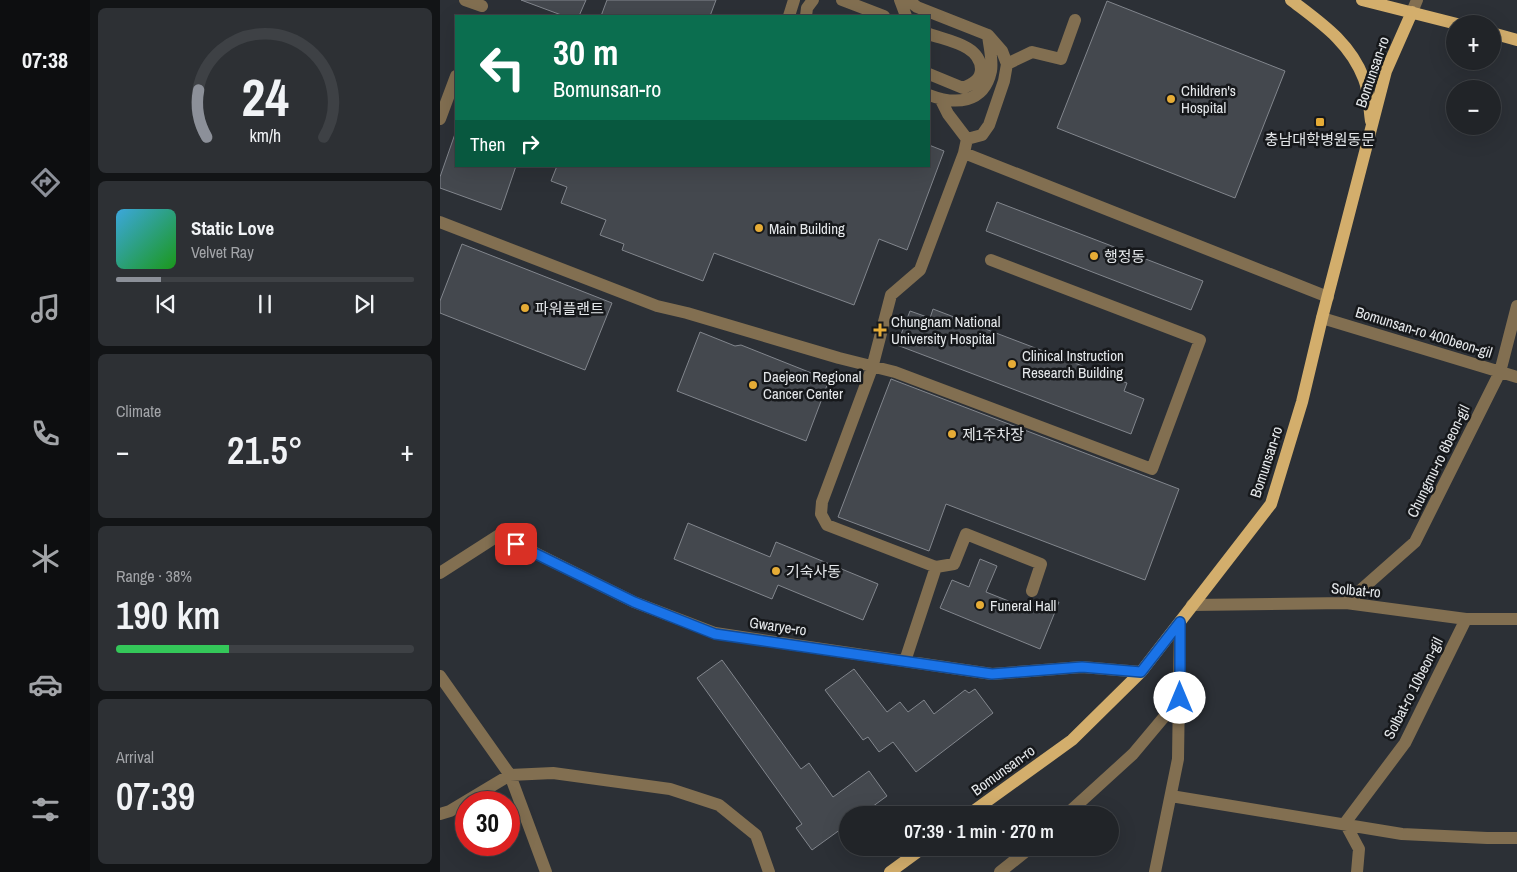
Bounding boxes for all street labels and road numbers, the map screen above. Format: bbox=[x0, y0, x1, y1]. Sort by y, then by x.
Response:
street label: Bomunsan-ro bbox=[1350, 34, 1394, 110]
street label: Bomunsan-ro 400beon-gil bbox=[1353, 301, 1495, 363]
street label: Chungmu-ro 6beon-gil bbox=[1402, 401, 1474, 521]
street label: Bomunsan-ro bbox=[1245, 424, 1287, 500]
street label: Solbat-ro bbox=[1330, 577, 1382, 603]
street label: Gwarye-ro bbox=[748, 612, 808, 640]
street label: Solbat-ro 10beon-gil bbox=[1378, 634, 1448, 742]
street label: Bomunsan-ro bbox=[967, 740, 1039, 800]

